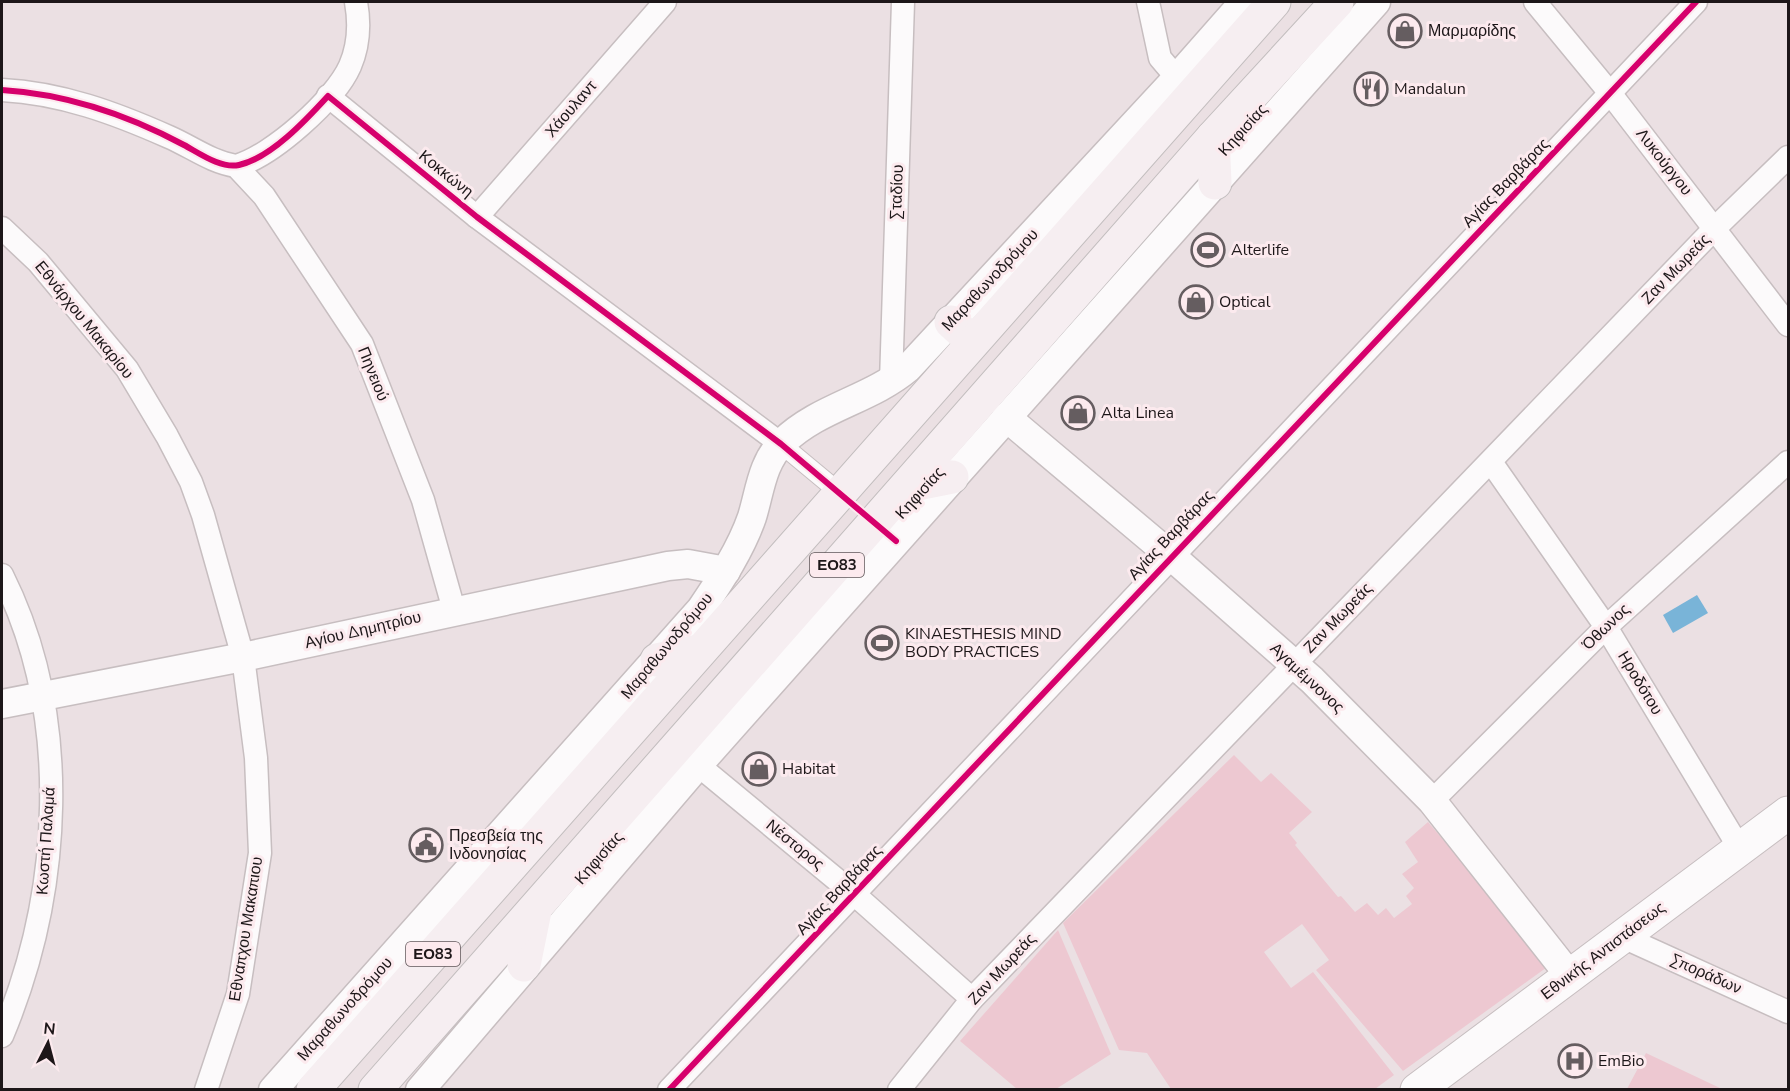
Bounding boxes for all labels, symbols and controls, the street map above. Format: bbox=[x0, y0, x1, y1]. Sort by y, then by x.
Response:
shop icon: Μαρμαρίδης bbox=[1387, 13, 1423, 49]
place label: Μαρμαρίδης bbox=[1428, 20, 1516, 42]
restaurant icon: Mandalun bbox=[1353, 71, 1389, 107]
street label: Χάουλαντ bbox=[540, 75, 602, 142]
place label: Mandalun bbox=[1394, 78, 1466, 100]
street label: Κηφισίας bbox=[1213, 99, 1273, 161]
street label: Λυκούργου bbox=[1631, 124, 1697, 200]
street label: Αγίας Βαρβάρας bbox=[1458, 133, 1555, 233]
street label: Κοκκώνη bbox=[414, 145, 478, 203]
street label: Σταδίου bbox=[885, 164, 909, 220]
street label: Μαραθωνοδρόμου bbox=[937, 224, 1043, 336]
street label: Ζαν Μωρεάς bbox=[1637, 229, 1715, 309]
sports icon: Alterlife bbox=[1190, 232, 1226, 268]
place label: Alterlife bbox=[1231, 239, 1289, 261]
street label: Εθνάρχου Μακαρίου bbox=[30, 257, 138, 383]
shop icon: Optical bbox=[1178, 284, 1214, 320]
place label: Optical bbox=[1219, 291, 1271, 313]
street label: Πηνειού bbox=[352, 344, 394, 404]
shop icon: Alta Linea bbox=[1060, 395, 1096, 431]
place label: Alta Linea bbox=[1101, 402, 1174, 424]
street label: Κηφισίας bbox=[890, 462, 950, 524]
street label: Αγίας Βαρβάρας bbox=[1123, 485, 1219, 585]
road number: ΕΟ83 bbox=[810, 553, 864, 577]
street label: Ζαν Μωρεάς bbox=[1299, 578, 1377, 658]
street label: Μαραθωνοδρόμου bbox=[616, 588, 718, 704]
street label: Όθωνος bbox=[1577, 599, 1635, 656]
street label: Αγίου Δημητρίου bbox=[303, 606, 423, 654]
place label: KINAESTHESIS MIND BODY PRACTICES bbox=[905, 623, 1062, 663]
sports icon: KINAESTHESIS MIND BODY PRACTICES bbox=[864, 625, 900, 661]
street label: Αγαμέμνονος bbox=[1265, 638, 1349, 718]
street label: Ηροδότου bbox=[1612, 647, 1668, 719]
shop icon: Habitat bbox=[741, 751, 777, 787]
place label: Habitat bbox=[782, 758, 836, 780]
street label: Κωστή Παλαμά bbox=[31, 786, 61, 896]
street label: Νέστορος bbox=[761, 815, 829, 876]
place label: Πρεσβεία της Ινδονησίας bbox=[449, 825, 543, 865]
street label: Κηφισίας bbox=[570, 826, 628, 889]
public building icon: Πρεσβεία της Ινδονησίας bbox=[408, 827, 444, 863]
street label: Αγίας Βαρβάρας bbox=[791, 840, 887, 940]
street label: Εθναπχου Μακαπιου bbox=[224, 855, 268, 1003]
street label: Εθνικής Αντιστάσεως bbox=[1536, 897, 1670, 1005]
street label: Ζαν Μωρεάς bbox=[963, 928, 1041, 1009]
road number: ΕΟ83 bbox=[406, 942, 460, 966]
street label: Σποράδων bbox=[1667, 949, 1745, 999]
street label: Μαραθωνοδρόμου bbox=[292, 952, 398, 1066]
north arrow bbox=[18, 1013, 78, 1073]
text: N bbox=[42, 1018, 57, 1041]
hospital icon: EmBio bbox=[1557, 1043, 1593, 1079]
place label: EmBio bbox=[1598, 1050, 1645, 1072]

